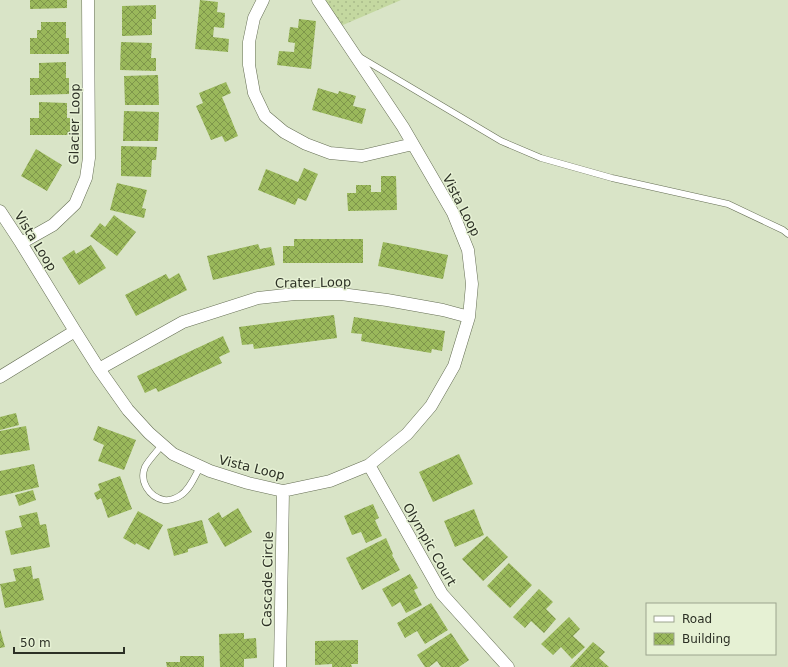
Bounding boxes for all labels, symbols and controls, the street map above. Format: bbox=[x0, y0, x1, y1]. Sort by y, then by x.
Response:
street label: Glacier Loop bbox=[66, 83, 83, 165]
street label: Vista Loop bbox=[440, 172, 484, 239]
street label: Vista Loop bbox=[11, 209, 60, 274]
street label: Crater Loop bbox=[275, 274, 351, 291]
street label: Vista Loop bbox=[217, 452, 286, 483]
street label: Olympic Court bbox=[400, 500, 459, 588]
street label: Cascade Circle bbox=[259, 531, 276, 627]
legend bbox=[646, 603, 776, 655]
text: Road bbox=[682, 612, 712, 626]
scale bar bbox=[14, 629, 124, 655]
text: Building bbox=[682, 632, 731, 646]
text: 50 m bbox=[20, 636, 51, 650]

